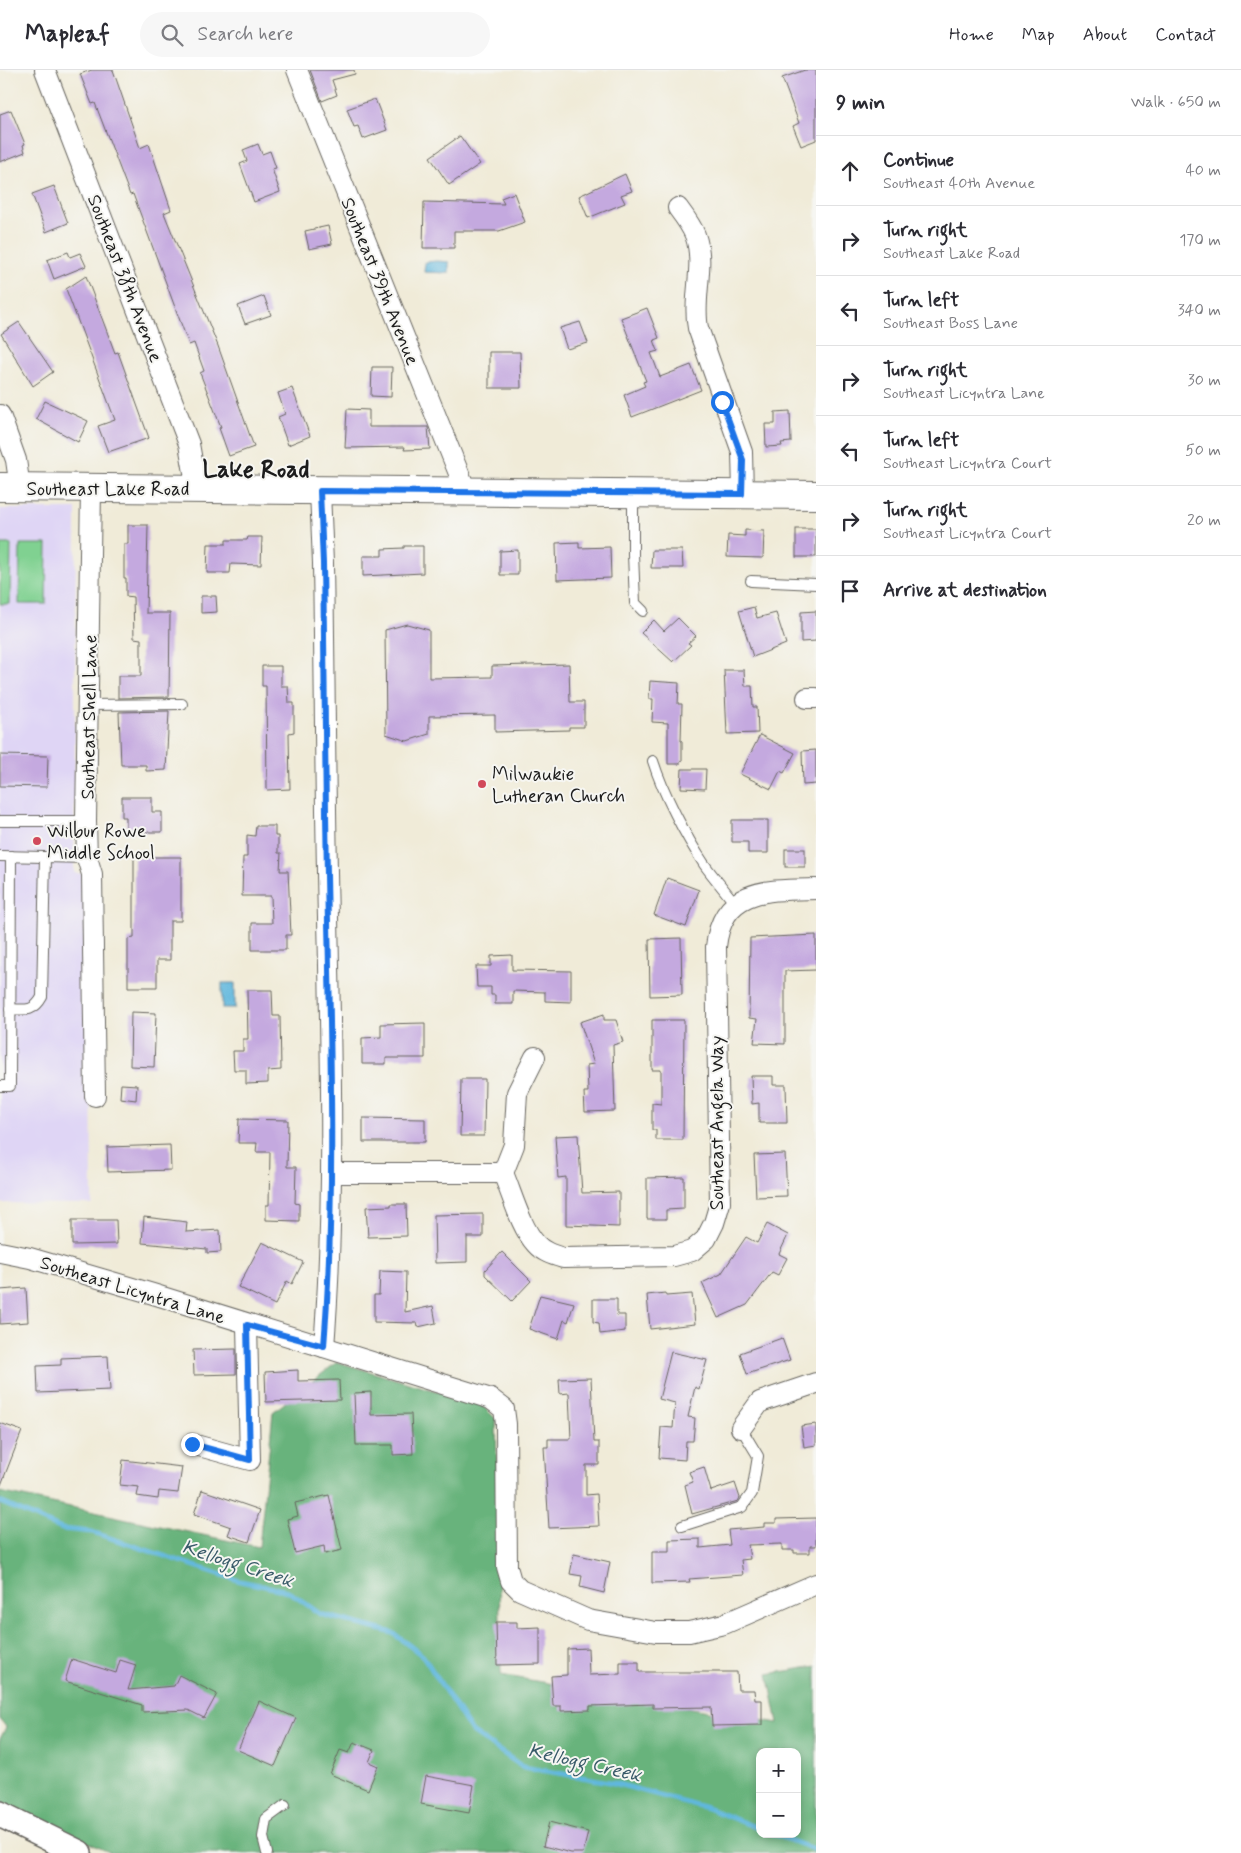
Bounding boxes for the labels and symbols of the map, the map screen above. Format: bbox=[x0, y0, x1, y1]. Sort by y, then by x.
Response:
street label: Southeast 38th Avenue bbox=[81, 191, 168, 366]
street label: Southeast 39th Avenue bbox=[335, 194, 425, 369]
route start bbox=[711, 391, 734, 414]
district label: Lake Road bbox=[202, 455, 310, 486]
street label: Southeast Lake Road bbox=[27, 477, 189, 502]
street label: Southeast Shell Lane bbox=[76, 634, 103, 800]
place label: Milwaukie Lutheran Church bbox=[492, 762, 625, 809]
marker: Milwaukie Lutheran Church bbox=[476, 778, 488, 790]
place label: Wilbur Rowe Middle School bbox=[47, 819, 155, 866]
marker: Wilbur Rowe Middle School bbox=[31, 835, 43, 847]
street label: Southeast Angela Way bbox=[705, 1036, 733, 1210]
street label: Southeast Licyntra Lane bbox=[37, 1250, 228, 1330]
route end bbox=[181, 1433, 204, 1456]
water label: Kellogg Creek bbox=[178, 1534, 297, 1597]
water label: Kellogg Creek bbox=[525, 1737, 645, 1792]

